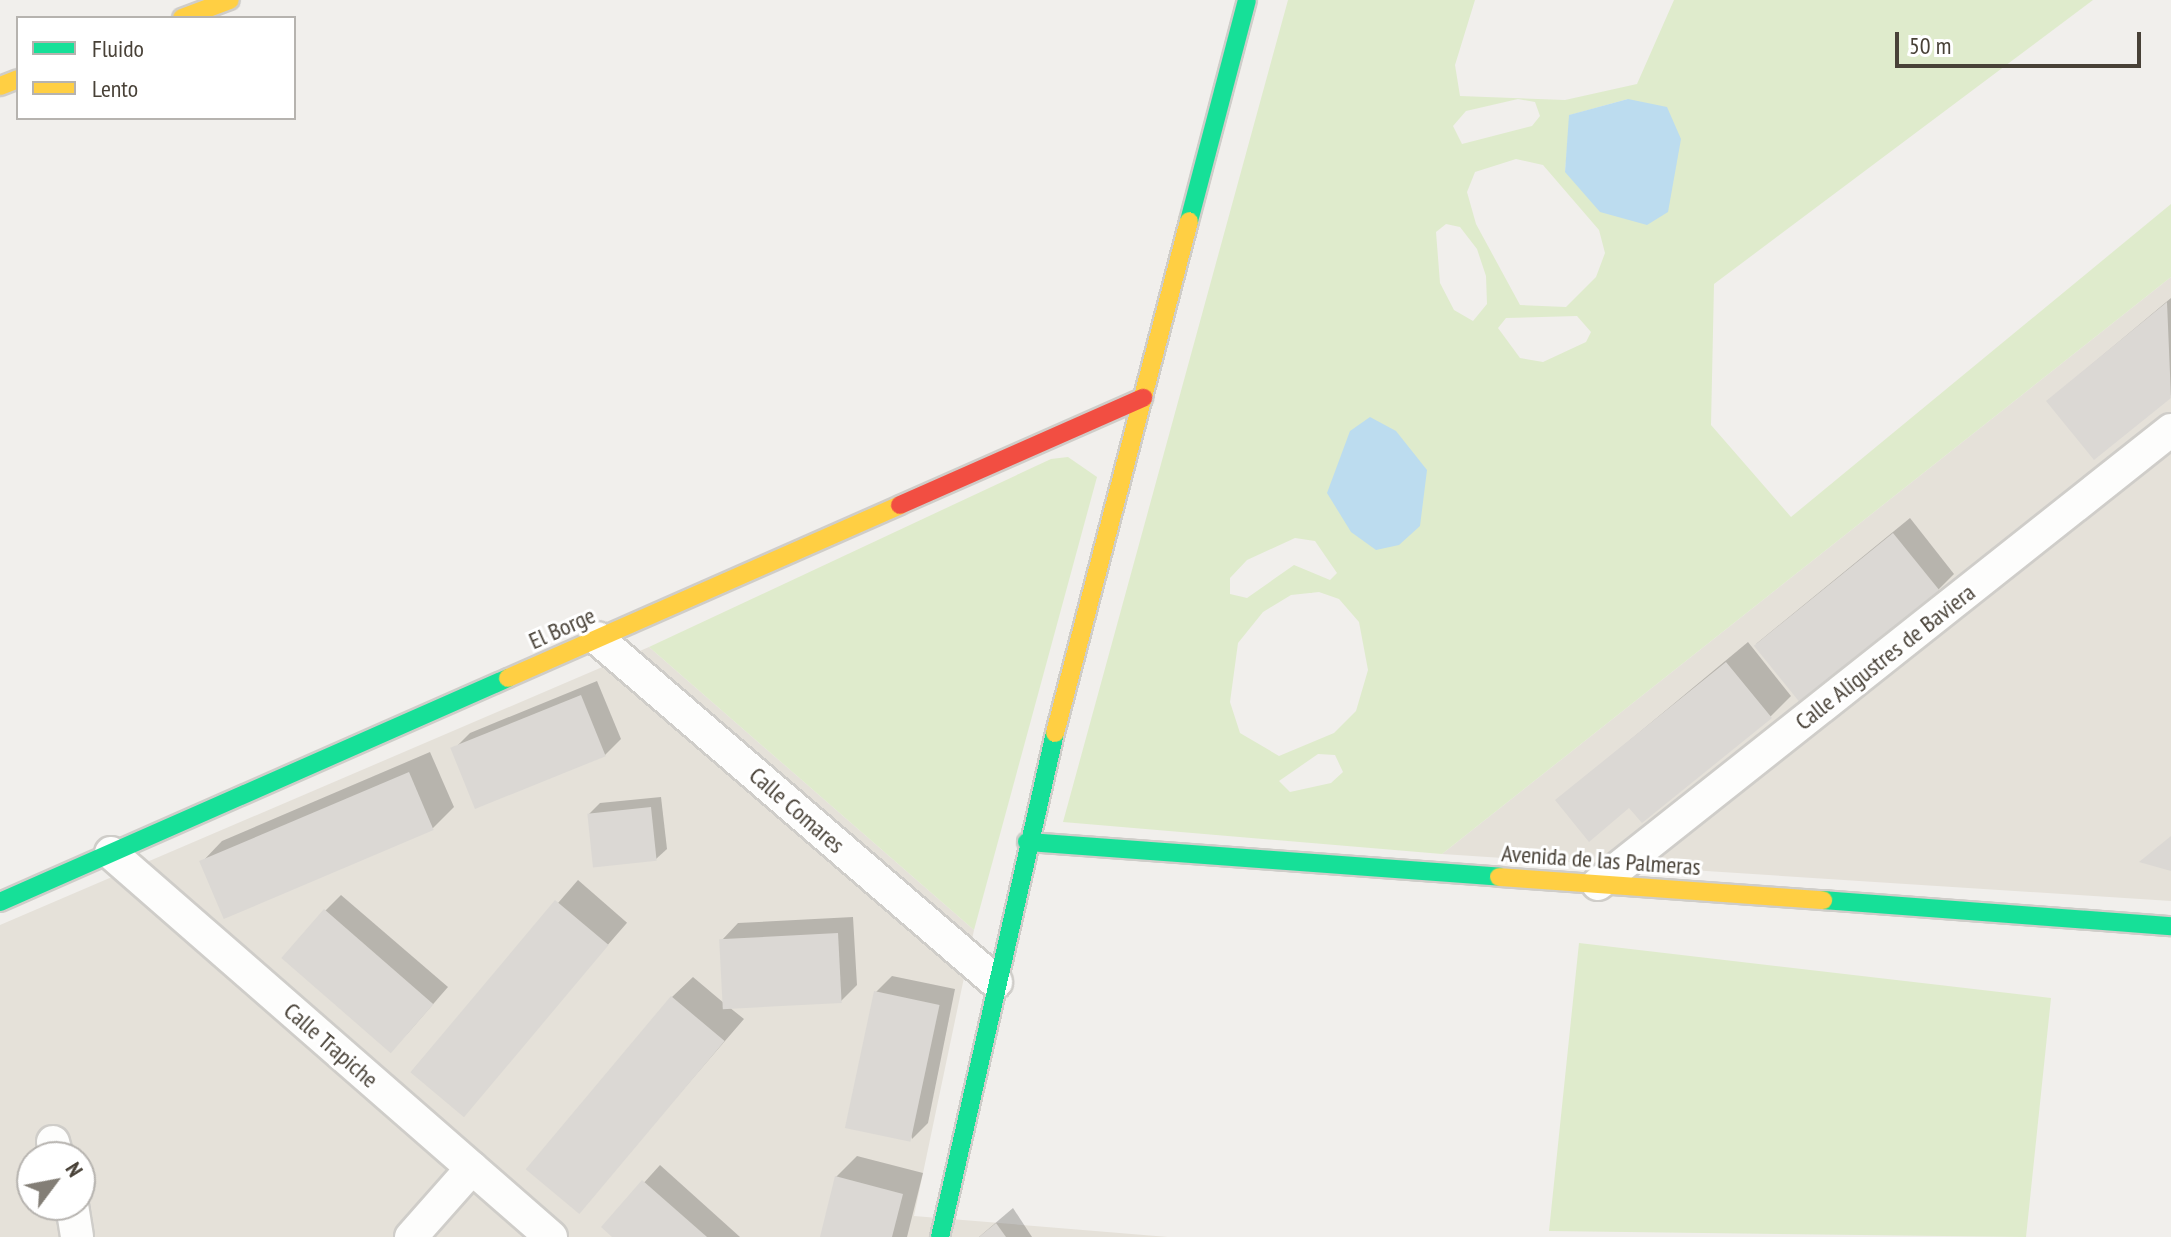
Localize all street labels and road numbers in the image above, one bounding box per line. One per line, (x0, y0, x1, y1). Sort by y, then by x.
street label: Calle Aligustres de Baviera (1789, 578, 1981, 736)
street label: El Borge (524, 601, 600, 655)
street label: Calle Comares (743, 761, 851, 859)
street label: Avenida de las Palmeras (1500, 839, 1702, 881)
street label: Calle Trapiche (278, 996, 384, 1094)

